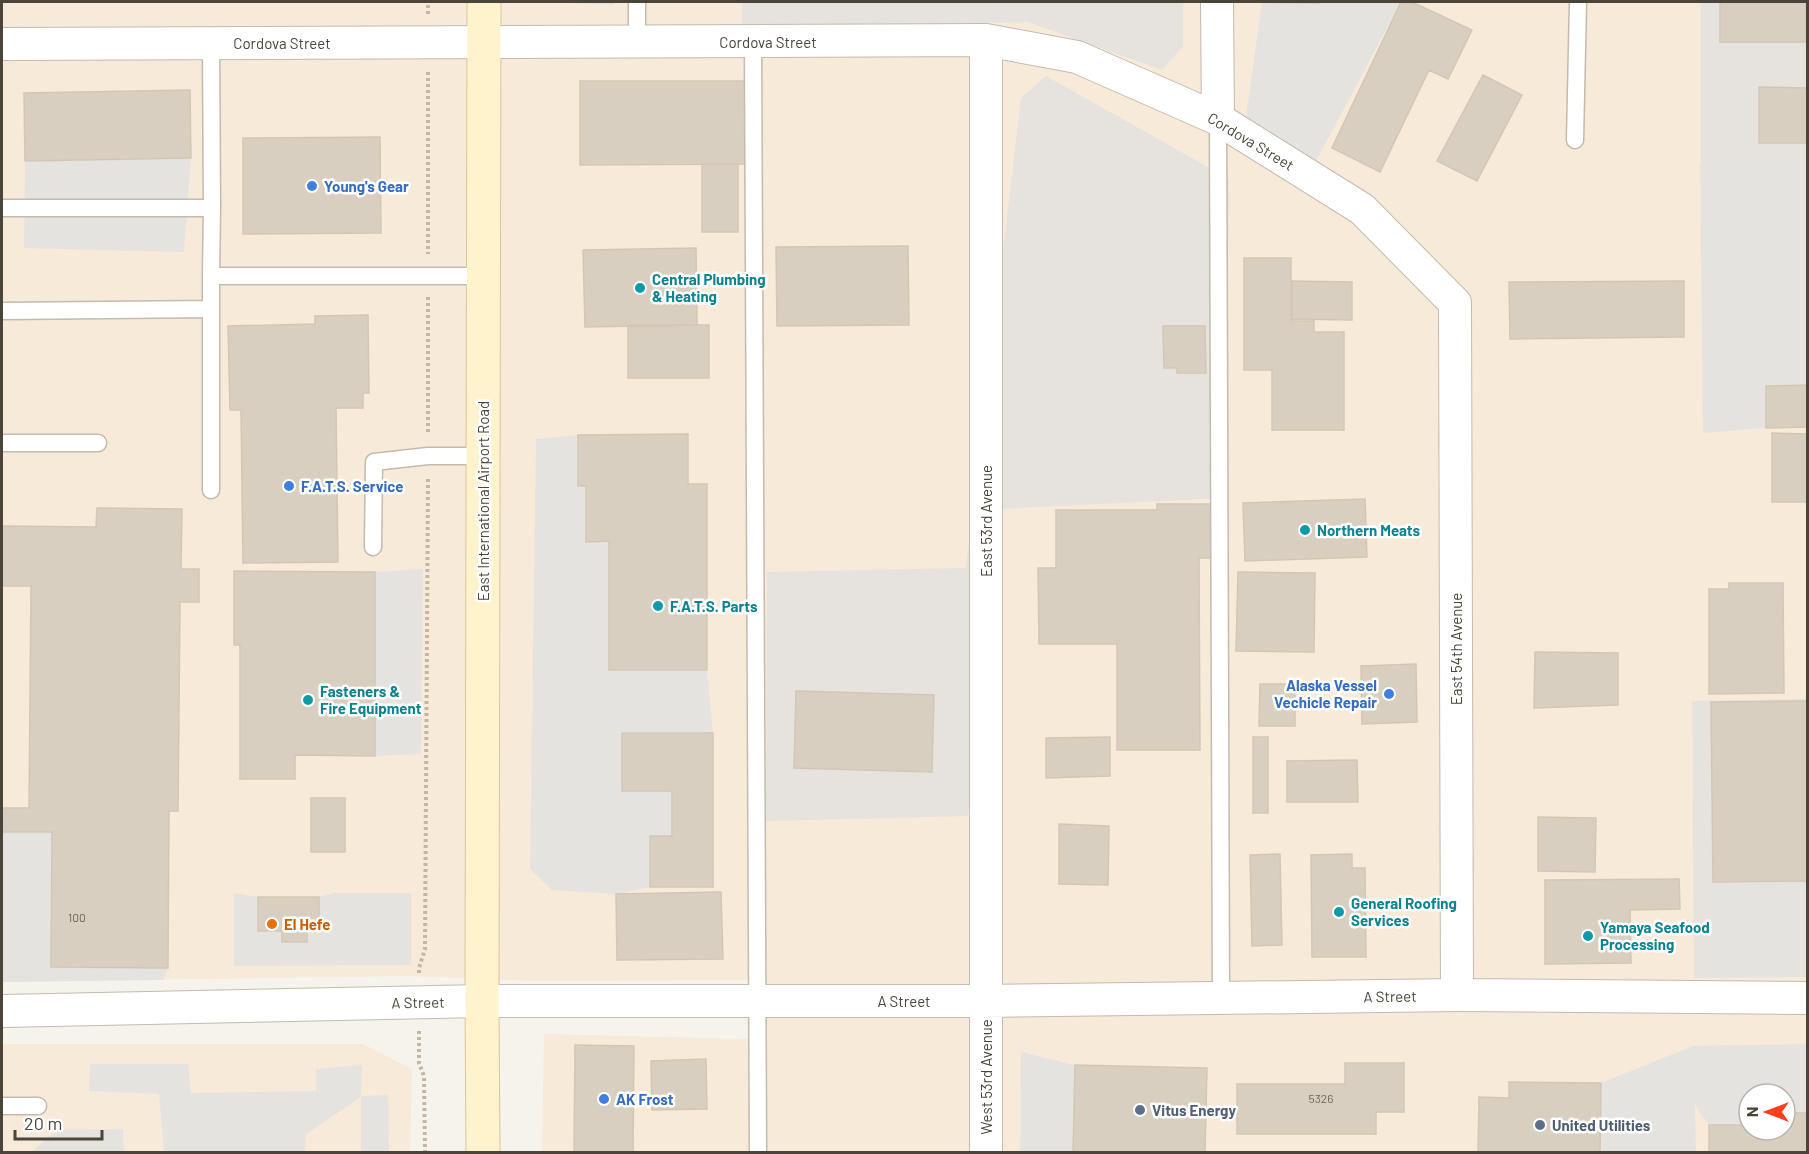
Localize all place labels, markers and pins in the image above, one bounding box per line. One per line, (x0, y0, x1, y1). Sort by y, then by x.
place label: Young's Gear (324, 177, 409, 195)
marker: Young's Gear (305, 179, 319, 193)
place label: Central Plumbing & Heating (652, 270, 766, 305)
marker: Central Plumbing & Heating (633, 281, 647, 295)
place label: F.A.T.S. Service (301, 477, 404, 495)
marker: F.A.T.S. Service (282, 479, 296, 493)
place label: Northern Meats (1317, 521, 1420, 539)
marker: Northern Meats (1298, 523, 1312, 537)
place label: F.A.T.S. Parts (670, 597, 758, 615)
marker: F.A.T.S. Parts (651, 599, 665, 613)
place label: Alaska Vessel Vechicle Repair (1274, 676, 1377, 711)
place label: Fasteners & Fire Equipment (320, 682, 422, 717)
marker: Alaska Vessel Vechicle Repair (1382, 687, 1396, 701)
marker: Fasteners & Fire Equipment (301, 693, 315, 707)
place label: General Roofing Services (1351, 894, 1457, 929)
marker: General Roofing Services (1332, 905, 1346, 919)
place label: El Hefe (284, 915, 330, 933)
marker: El Hefe (265, 917, 279, 931)
place label: Yamaya Seafood Processing (1600, 918, 1710, 953)
marker: Yamaya Seafood Processing (1581, 929, 1595, 943)
place label: AK Frost (616, 1090, 674, 1108)
marker: AK Frost (597, 1092, 611, 1106)
place label: Vitus Energy (1152, 1101, 1236, 1119)
marker: Vitus Energy (1133, 1103, 1147, 1117)
place label: United Utilities (1552, 1116, 1651, 1134)
marker: United Utilities (1533, 1118, 1547, 1132)

